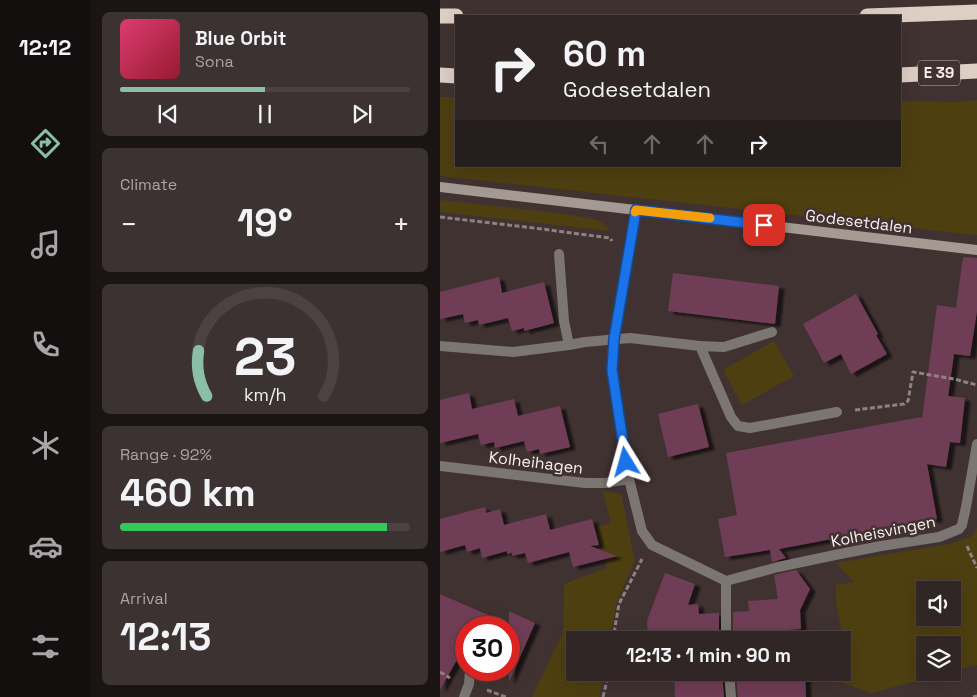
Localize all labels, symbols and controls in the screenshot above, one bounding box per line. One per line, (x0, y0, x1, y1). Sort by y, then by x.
text: Blue Orbit (195, 26, 286, 51)
text: 60 m (563, 32, 646, 76)
text: 12:12 (19, 33, 71, 61)
icon: right (480, 35, 545, 100)
text: Sona (195, 51, 234, 72)
road number: E 39 (918, 60, 960, 86)
text: Godesetdalen (563, 75, 711, 103)
icon: previous (154, 100, 182, 128)
icon: pause (251, 100, 279, 128)
icon: next (348, 100, 376, 128)
icon: directions (28, 126, 63, 161)
icon: left (585, 130, 613, 158)
icon: ahead (638, 130, 666, 158)
icon: ahead (691, 130, 719, 158)
icon: right (744, 130, 772, 158)
text: Climate (120, 174, 177, 195)
text: 19° (237, 199, 293, 247)
pin (743, 204, 785, 246)
street label: Godesetdalen (804, 205, 914, 238)
text: − (120, 206, 137, 242)
text: + (393, 206, 410, 242)
icon: arrive (750, 211, 778, 239)
icon: music (28, 227, 63, 262)
text: 23 (234, 324, 296, 390)
icon: phone (28, 327, 63, 362)
text: km/h (244, 383, 286, 406)
icon: climate (28, 428, 63, 463)
position arrow (599, 435, 651, 487)
text: Range · 92% (120, 444, 212, 465)
street label: Kolheihagen (488, 446, 584, 479)
text: 460 km (120, 469, 256, 517)
street label: Kolheisvingen (829, 511, 937, 552)
icon: car (28, 529, 63, 564)
map controls (916, 581, 961, 681)
button: sound (916, 581, 961, 626)
text: Arrival (120, 588, 168, 609)
text: 12:13 (120, 613, 211, 661)
speed limit sign: 30 (455, 616, 520, 681)
icon: filters (28, 629, 63, 664)
button: layers (916, 636, 961, 681)
text: 12:13 · 1 min · 90 m (626, 643, 791, 668)

